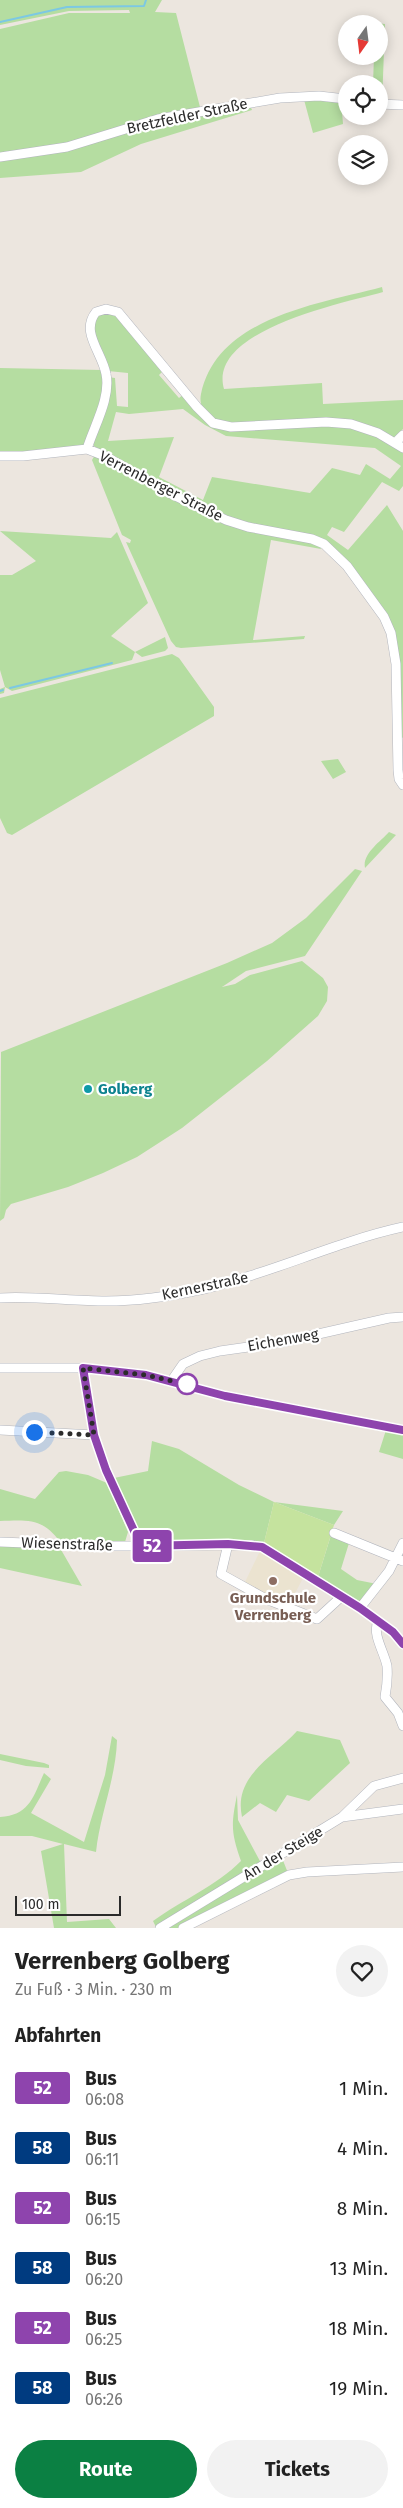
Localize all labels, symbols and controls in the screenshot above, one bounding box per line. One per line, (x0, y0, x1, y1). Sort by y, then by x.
north arrow (338, 15, 388, 65)
map controls (338, 15, 388, 185)
button: locate (338, 75, 388, 125)
street label: Bretzfelder Straße (125, 94, 249, 138)
button: layers (338, 135, 388, 185)
street label: Verrenberger Straße (96, 447, 226, 525)
place label: Golberg (98, 1080, 153, 1098)
marker: Golberg (82, 1083, 94, 1095)
street label: Kernerstraße (160, 1268, 250, 1304)
street label: Eichenweg (246, 1325, 320, 1355)
unlabelled marker (176, 1373, 198, 1395)
your location (22, 1420, 47, 1445)
line badge: 52 (130, 1530, 174, 1562)
street label: Wiesenstraße (21, 1533, 113, 1555)
text: 52 (143, 1535, 161, 1557)
marker: Grundschule Verrenberg (267, 1575, 279, 1587)
place label: Grundschule Verrenberg (230, 1589, 316, 1624)
street label: An der Steige (240, 1822, 326, 1884)
scale bar (15, 1893, 121, 1916)
text: 100 m (22, 1896, 59, 1913)
button: heart (336, 1945, 388, 1997)
text: Verrenberg Golberg (15, 1947, 230, 1975)
text: Zu Fuß · 3 Min. · 230 m (15, 1980, 172, 1999)
text: Abfahrten (15, 2024, 101, 2047)
text: Bus (85, 2067, 117, 2090)
text: 52 (33, 2077, 52, 2099)
text: 1 Min. (339, 2077, 388, 2100)
text: 06:08 (85, 2090, 124, 2109)
text: Bus (85, 2127, 117, 2150)
text: 58 (32, 2137, 53, 2159)
text: 4 Min. (337, 2137, 388, 2160)
text: 06:11 (85, 2150, 119, 2169)
text: Bus (85, 2187, 117, 2210)
text: 52 (33, 2197, 52, 2219)
text: 8 Min. (337, 2197, 388, 2220)
text: 06:15 (85, 2210, 121, 2229)
text: Bus (85, 2247, 117, 2270)
text: 58 (32, 2257, 53, 2279)
text: 13 Min. (329, 2257, 388, 2280)
text: 06:20 (85, 2270, 123, 2289)
text: Bus (85, 2307, 117, 2330)
text: 52 (33, 2317, 52, 2339)
text: 18 Min. (328, 2317, 388, 2340)
text: 06:25 (85, 2330, 122, 2349)
text: Bus (85, 2367, 117, 2390)
text: 58 (32, 2377, 53, 2399)
text: 19 Min. (329, 2377, 388, 2400)
text: 06:26 (85, 2390, 123, 2409)
button: Route (15, 2440, 197, 2498)
button: Tickets (207, 2440, 388, 2498)

